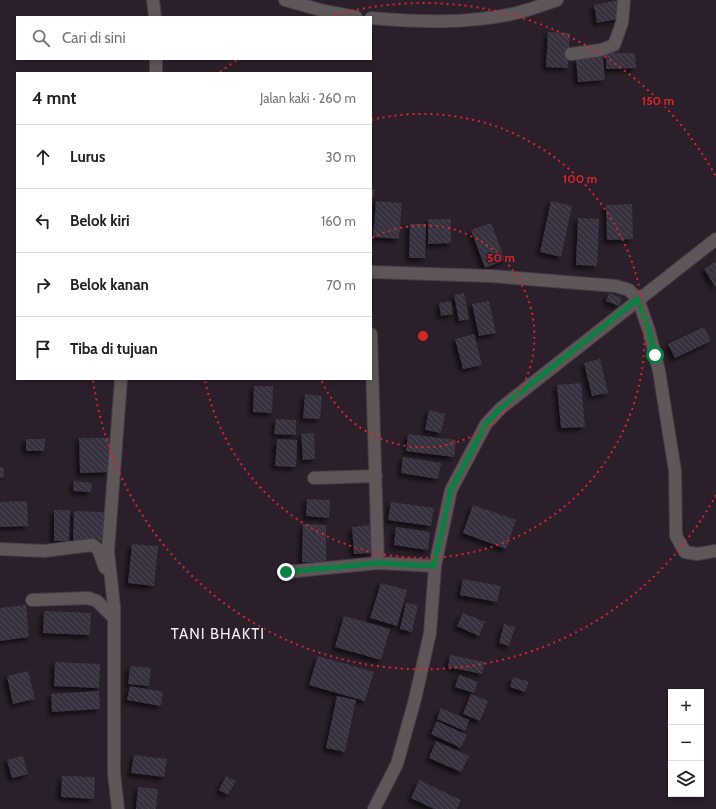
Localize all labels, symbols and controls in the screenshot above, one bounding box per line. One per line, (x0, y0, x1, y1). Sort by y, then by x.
search box (16, 16, 372, 60)
icon: search (30, 27, 52, 49)
text: Cari di sini (62, 29, 126, 47)
text: 4 mnt (32, 88, 76, 108)
text: Jalan kaki · 260 m (260, 90, 356, 106)
text: 150 m (642, 93, 674, 108)
icon: ahead (32, 146, 54, 168)
text: Lurus (70, 148, 105, 166)
text: 30 m (326, 149, 356, 165)
text: 100 m (563, 171, 597, 186)
icon: left (32, 210, 54, 232)
text: Belok kiri (70, 212, 130, 230)
text: 160 m (321, 213, 356, 229)
text: 50 m (487, 250, 515, 265)
icon: right (32, 274, 54, 296)
text: Belok kanan (70, 276, 149, 294)
text: 70 m (326, 277, 356, 293)
centre of rings (416, 329, 430, 343)
icon: arrive (32, 338, 54, 360)
text: Tiba di tujuan (70, 340, 158, 358)
route start (646, 346, 664, 364)
route end (277, 563, 295, 581)
district label: TANI BHAKTI (171, 625, 265, 643)
map controls (668, 689, 704, 797)
button: + (668, 689, 704, 725)
button: − (668, 725, 704, 761)
button: layers (668, 761, 704, 797)

